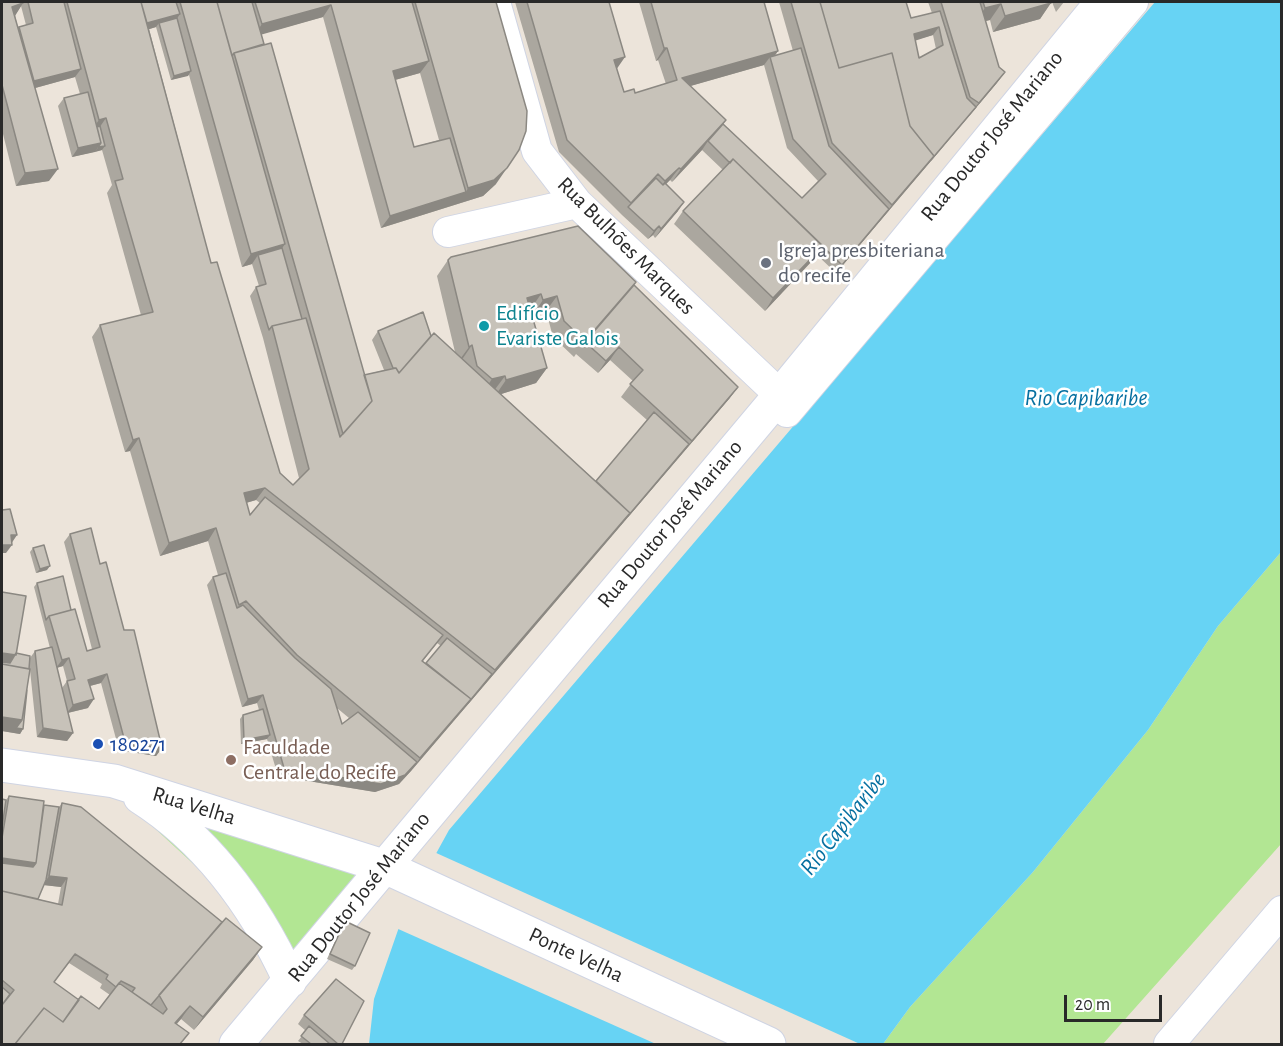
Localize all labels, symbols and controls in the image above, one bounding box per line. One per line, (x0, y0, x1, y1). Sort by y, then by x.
street label: Rua Doutor José Mariano (915, 45, 1069, 227)
street label: Rua Bulhões Marques (552, 172, 700, 320)
place label: Igreja presbiteriana do recife (778, 237, 945, 288)
marker: Igreja presbiteriana do recife (759, 256, 773, 270)
place label: Edifício Evariste Galois (496, 300, 619, 352)
marker: Edifício Evariste Galois (477, 319, 491, 333)
water label: Rio Capibaribe (1025, 384, 1147, 412)
street label: Rua Doutor José Mariano (592, 434, 748, 614)
place label: 180271 (110, 731, 166, 757)
place label: Faculdade Centrale do Recife (243, 734, 396, 786)
marker: 180271 (91, 737, 105, 751)
marker: Faculdade Centrale do Recife (224, 753, 238, 767)
water label: Rio Capibaribe (794, 767, 892, 881)
street label: Rua Velha (149, 781, 239, 831)
street label: Rua Doutor José Mariano (282, 806, 436, 988)
street label: Ponte Velha (524, 922, 628, 988)
scale bar (1067, 983, 1164, 1021)
text: 20 m (1075, 996, 1110, 1014)

